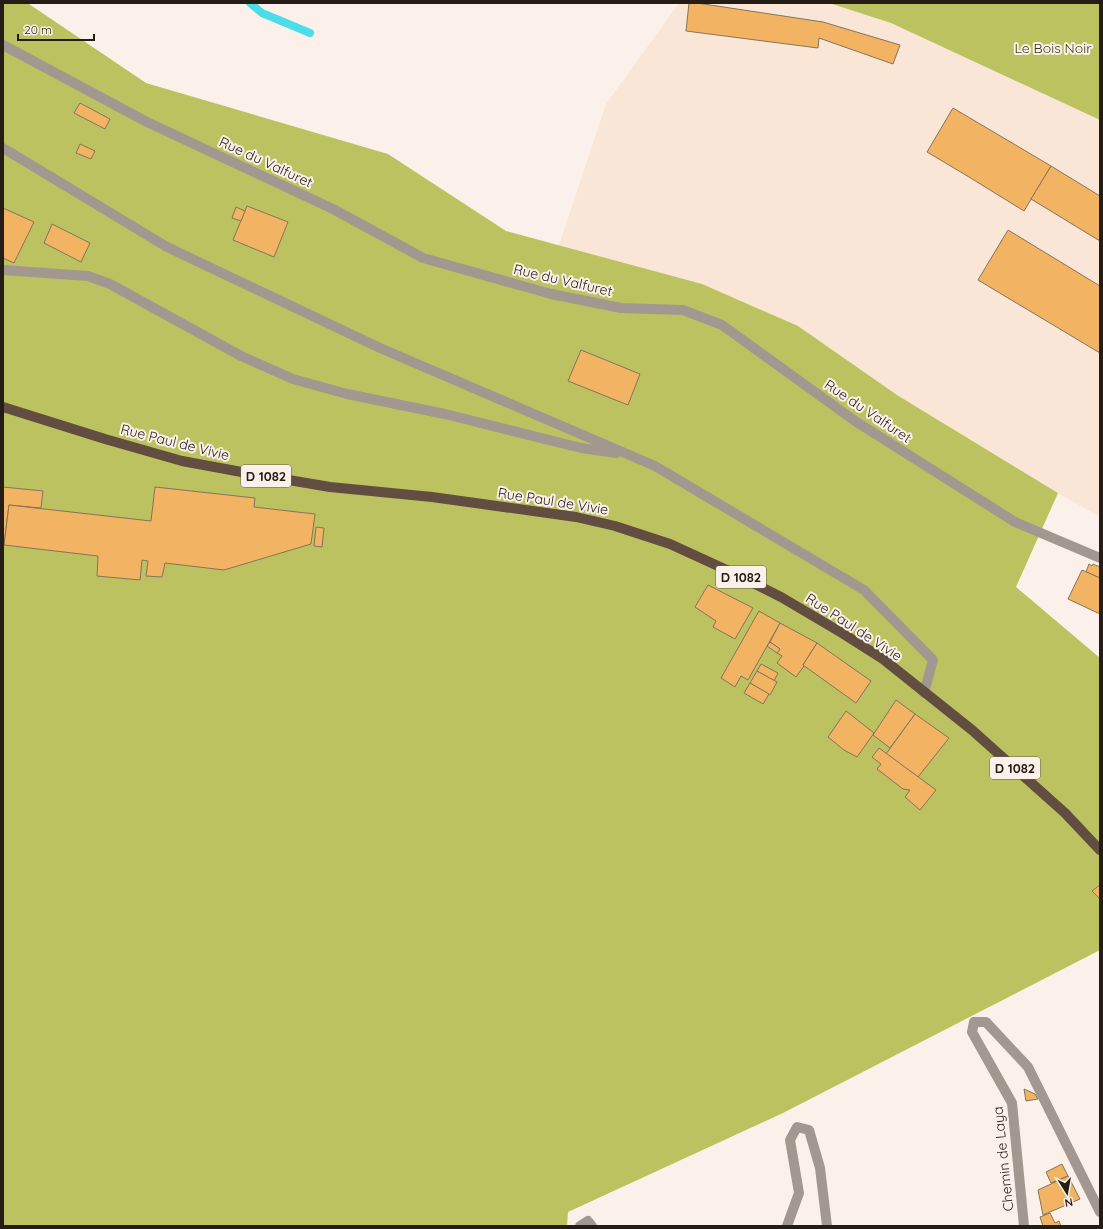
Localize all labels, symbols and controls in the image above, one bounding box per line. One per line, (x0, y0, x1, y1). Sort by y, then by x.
scale bar (18, 16, 94, 42)
text: 20 m (24, 22, 52, 37)
park label: Le Bois Noir (1014, 39, 1092, 57)
street label: Rue du Valfuret (216, 132, 316, 192)
street label: Rue du Valfuret (512, 260, 614, 300)
street label: Rue du Valfuret (821, 375, 915, 447)
street label: Rue Paul de Vivie (119, 420, 231, 464)
road number: D 1082 (241, 465, 291, 487)
street label: Rue Paul de Vivie (497, 483, 610, 519)
road number: D 1082 (716, 566, 766, 588)
street label: Rue Paul de Vivie (802, 589, 906, 665)
road number: D 1082 (990, 757, 1040, 779)
street label: Chemin de Laya (989, 1106, 1017, 1212)
north arrow (1047, 1173, 1087, 1213)
text: N (1064, 1195, 1074, 1210)

